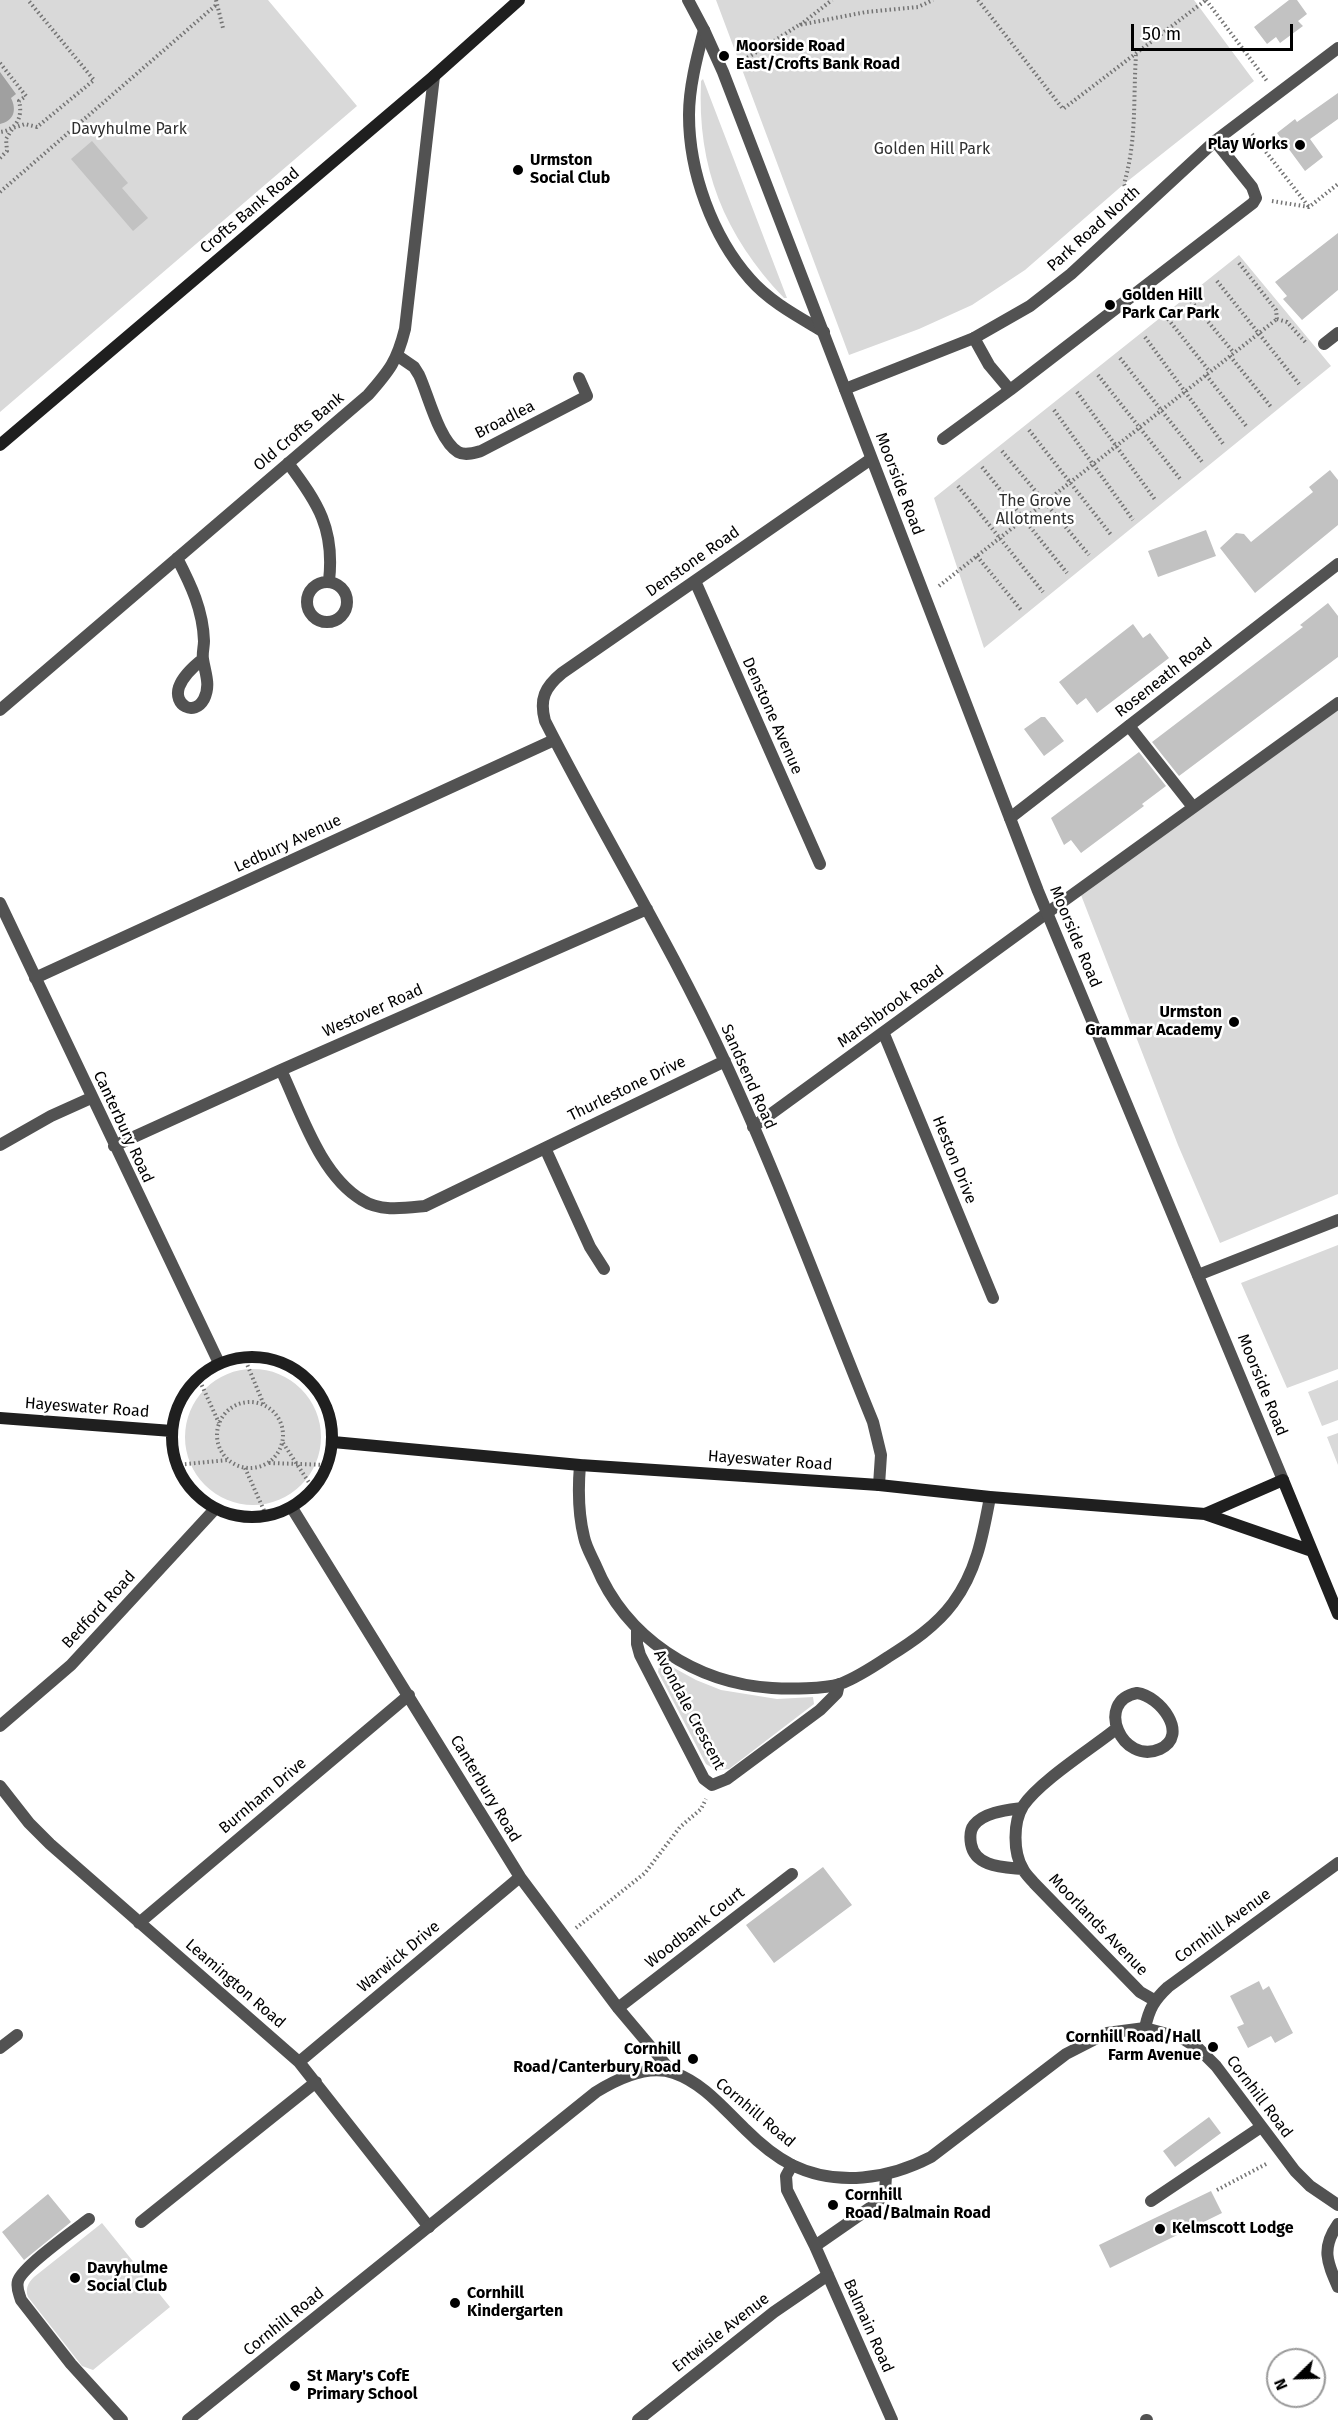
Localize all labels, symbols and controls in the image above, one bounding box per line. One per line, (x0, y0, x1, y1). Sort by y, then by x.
scale bar (1134, 12, 1296, 50)
text: 50 m (1142, 23, 1181, 45)
place label: Moorside Road East/Crofts Bank Road (736, 37, 900, 75)
marker: Moorside Road East/Crofts Bank Road (717, 49, 731, 63)
park label: Davyhulme Park (71, 120, 187, 140)
place label: Play Works (1208, 135, 1288, 155)
marker: Play Works (1293, 138, 1307, 152)
park label: Golden Hill Park (874, 140, 990, 160)
place label: Urmston Social Club (530, 151, 610, 189)
marker: Urmston Social Club (511, 163, 525, 177)
street label: Crofts Bank Road (196, 164, 304, 258)
street label: Park Road North (1044, 182, 1144, 276)
place label: Golden Hill Park Car Park (1122, 286, 1219, 324)
marker: Golden Hill Park Car Park (1103, 298, 1117, 312)
street label: Old Crofts Bank (250, 389, 348, 475)
street label: Broadlea (472, 397, 538, 443)
street label: Moorside Road (871, 430, 927, 538)
park label: The Grove Allotments (996, 492, 1074, 530)
street label: Denstone Road (642, 523, 744, 601)
street label: Roseneath Road (1112, 634, 1216, 722)
street label: Denstone Avenue (738, 654, 806, 778)
street label: Ledbury Avenue (231, 811, 345, 877)
street label: Moorside Road (1045, 883, 1105, 991)
street label: Marshbrook Road (834, 962, 948, 1052)
street label: Westover Road (320, 980, 426, 1042)
place label: Urmston Grammar Academy (1085, 1003, 1222, 1041)
marker: Urmston Grammar Academy (1227, 1015, 1241, 1029)
street label: Sandsend Road (716, 1022, 780, 1132)
street label: Thurlestone Drive (565, 1052, 689, 1126)
street label: Canterbury Road (89, 1068, 157, 1186)
street label: Heston Drive (928, 1113, 980, 1207)
street label: Moorside Road (1233, 1331, 1291, 1439)
street label: Hayeswater Road (24, 1394, 150, 1422)
street label: Hayeswater Road (707, 1447, 833, 1475)
street label: Bedford Road (58, 1567, 140, 1653)
street label: Avondale Crescent (649, 1647, 729, 1773)
street label: Canterbury Road (446, 1732, 524, 1846)
street label: Burnham Drive (215, 1754, 311, 1838)
street label: Moorlands Avenue (1044, 1870, 1152, 1980)
street label: Woodbank Court (642, 1883, 748, 1973)
street label: Cornhill Avenue (1171, 1885, 1275, 1967)
street label: Warwick Drive (354, 1917, 444, 1997)
street label: Leamington Road (181, 1935, 289, 2033)
place label: Cornhill Road/Hall Farm Avenue (1066, 2028, 1201, 2066)
place label: Cornhill Road/Canterbury Road (513, 2040, 681, 2078)
marker: Cornhill Road/Hall Farm Avenue (1206, 2040, 1220, 2054)
marker: Cornhill Road/Canterbury Road (686, 2052, 700, 2066)
street label: Cornhill Road (1222, 2052, 1296, 2142)
street label: Cornhill Road (711, 2074, 799, 2152)
place label: Cornhill Road/Balmain Road (845, 2186, 991, 2224)
marker: Cornhill Road/Balmain Road (826, 2198, 840, 2212)
place label: Kelmscott Lodge (1172, 2219, 1294, 2239)
marker: Kelmscott Lodge (1153, 2222, 1167, 2236)
place label: Davyhulme Social Club (87, 2259, 168, 2297)
marker: Davyhulme Social Club (68, 2271, 82, 2285)
street label: Balmain Road (839, 2276, 897, 2376)
street label: Cornhill Road (240, 2284, 328, 2360)
place label: Cornhill Kindergarten (467, 2284, 563, 2322)
street label: Entwisle Avenue (669, 2289, 773, 2377)
marker: Cornhill Kindergarten (448, 2296, 462, 2310)
north arrow (1266, 2348, 1326, 2408)
place label: St Mary's CofE Primary School (307, 2367, 417, 2405)
text: N (1270, 2376, 1292, 2393)
marker: St Mary's CofE Primary School (288, 2379, 302, 2393)

